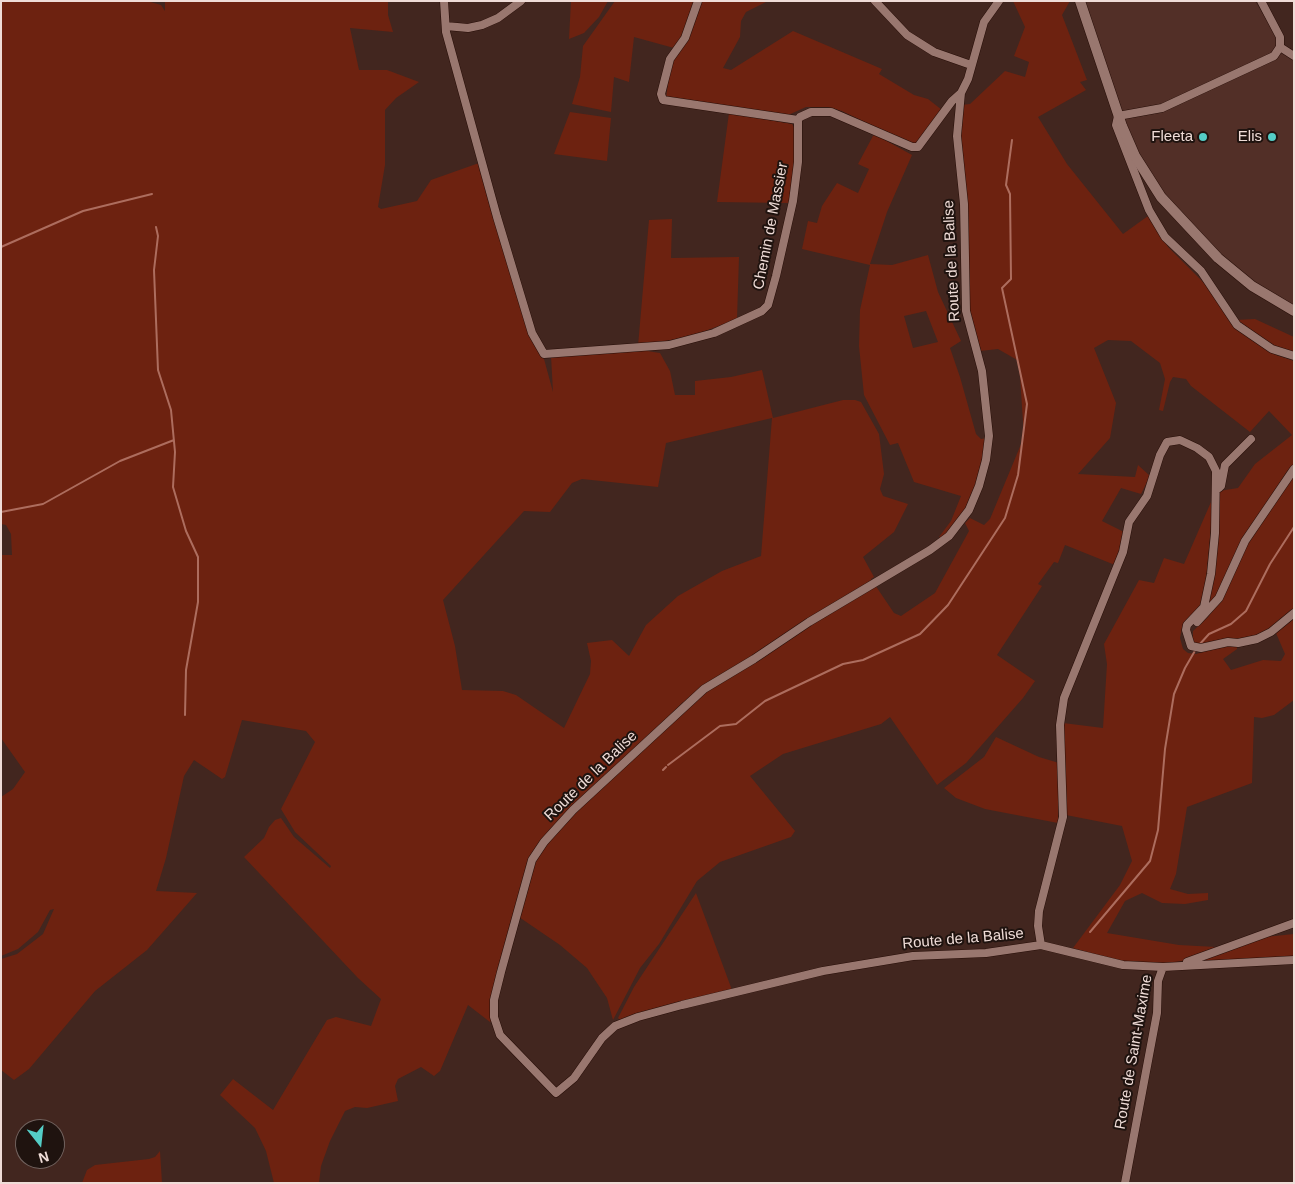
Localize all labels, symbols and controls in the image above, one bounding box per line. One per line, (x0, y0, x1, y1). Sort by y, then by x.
place label: Fleeta (1151, 128, 1193, 146)
place label: Elis (1238, 128, 1262, 146)
marker: Fleeta (1197, 131, 1209, 143)
marker: Elis (1266, 131, 1278, 143)
street label: Chemin de Massier (750, 161, 792, 291)
street label: Route de la Balise (940, 200, 964, 322)
street label: Route de la Balise (541, 727, 641, 825)
street label: Route de la Balise (902, 925, 1024, 953)
street label: Route de Saint-Maxime (1112, 973, 1156, 1131)
north arrow (15, 1119, 65, 1169)
text: N (37, 1148, 51, 1167)

